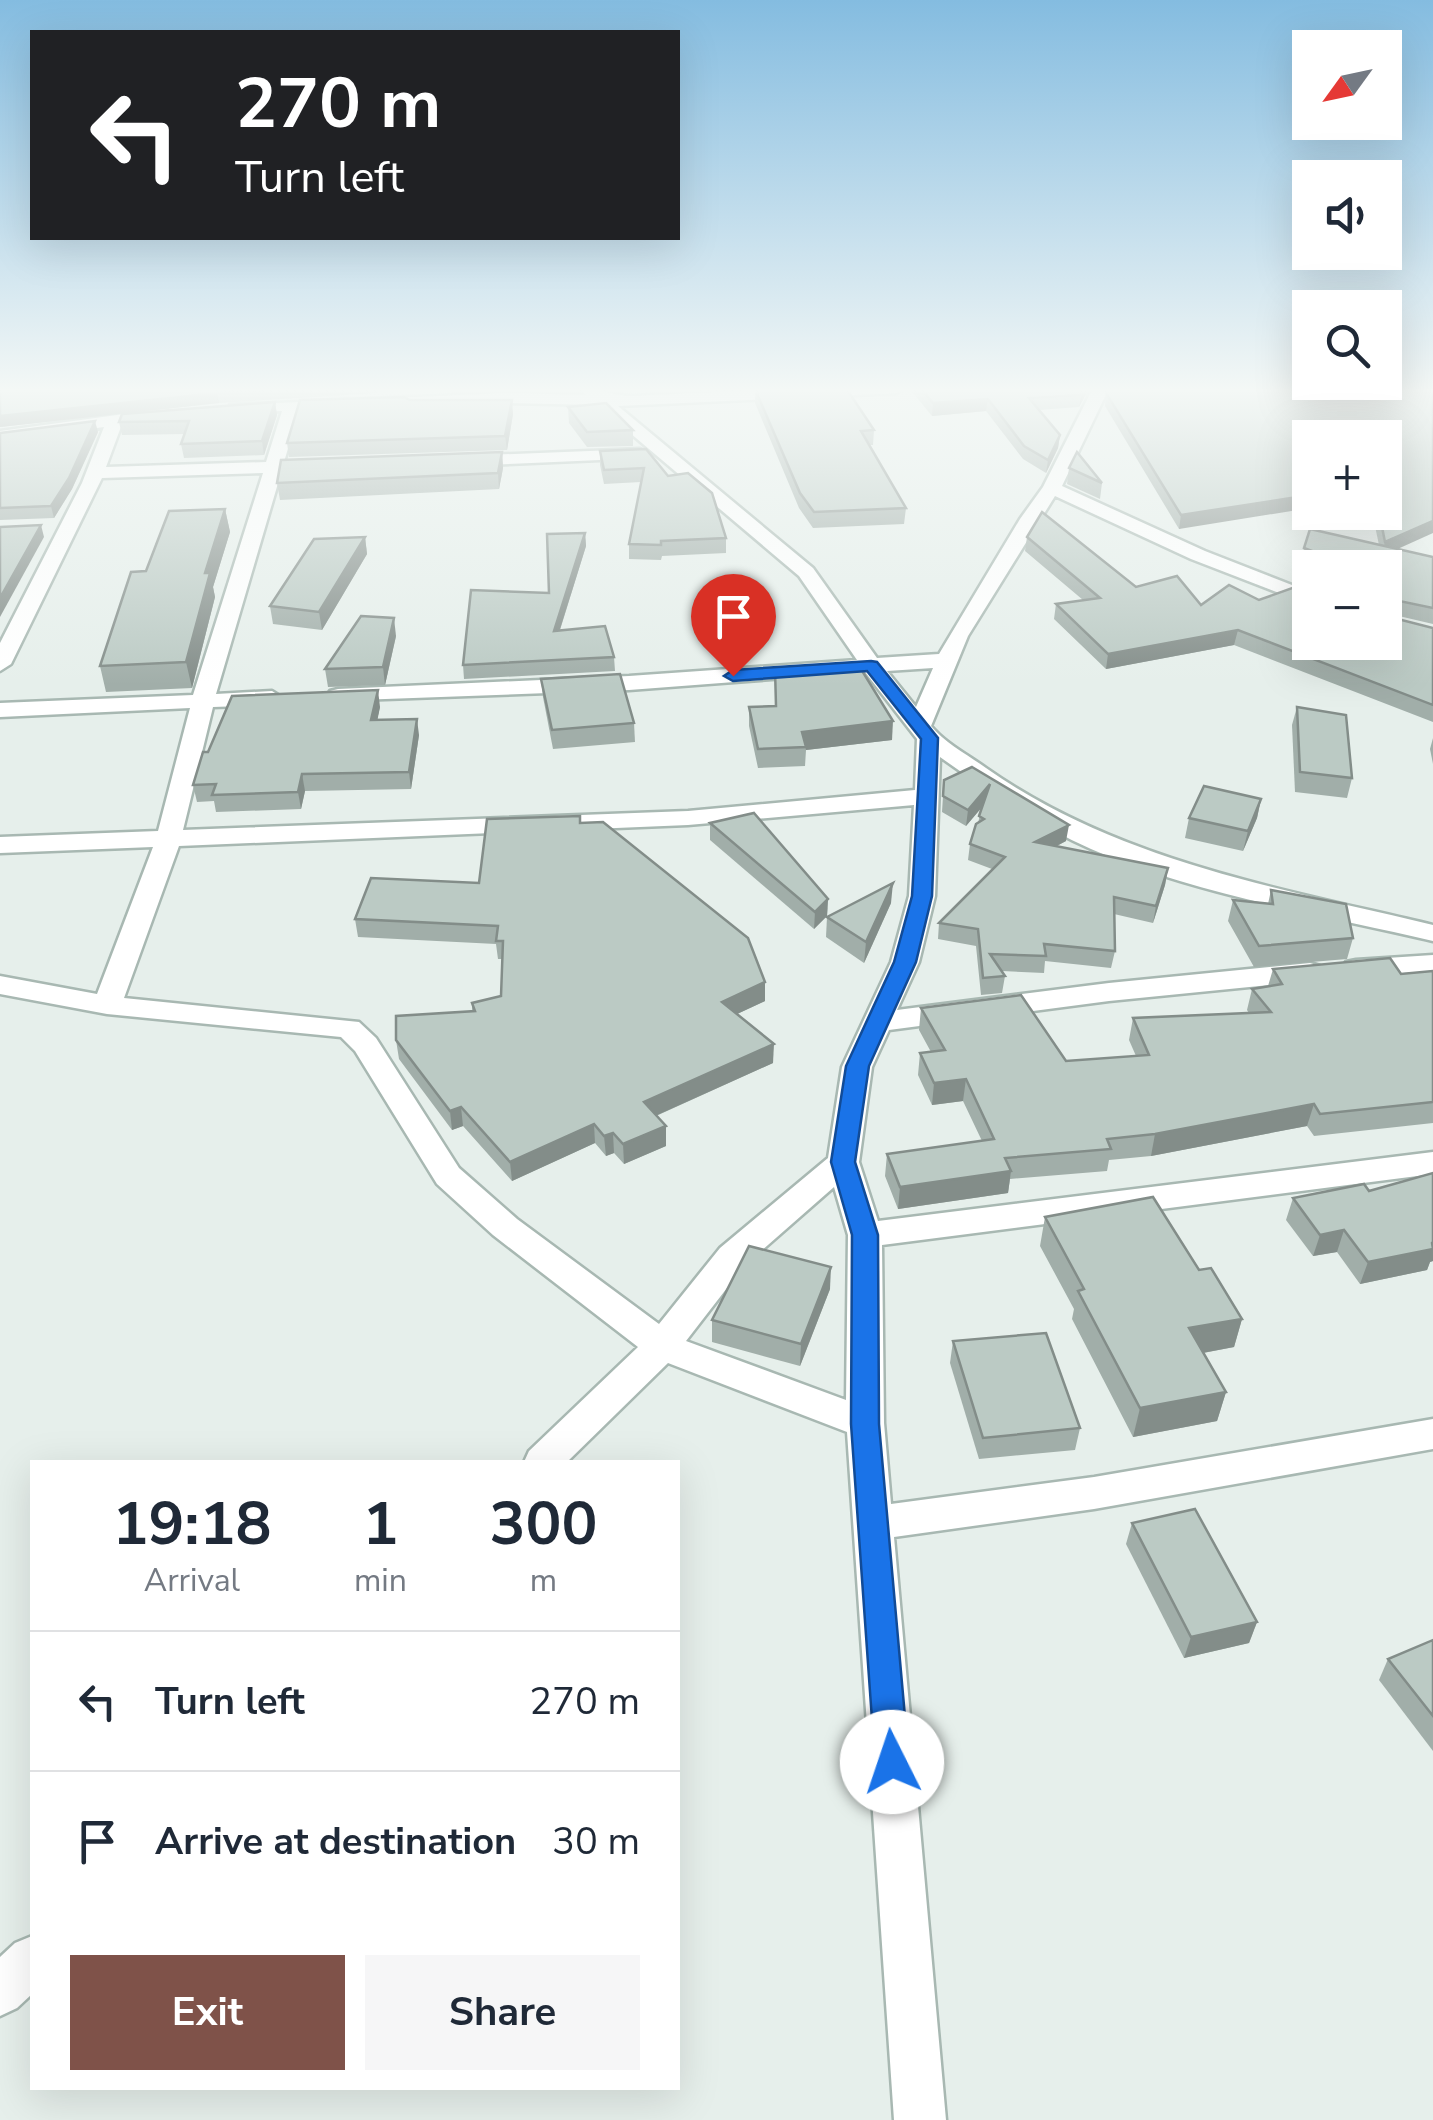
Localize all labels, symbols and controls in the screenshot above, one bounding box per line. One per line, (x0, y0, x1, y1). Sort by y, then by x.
north arrow (1292, 30, 1402, 140)
map controls (1292, 30, 1402, 660)
text: 270 m (235, 56, 441, 152)
icon: left (70, 70, 200, 200)
text: Turn left (235, 147, 404, 208)
button: sound (1292, 160, 1402, 270)
button: search (1292, 290, 1402, 400)
button: + (1292, 420, 1402, 530)
button: − (1292, 550, 1402, 660)
pin (691, 574, 776, 677)
icon: arrive (706, 589, 761, 644)
text: 19:18 (113, 1483, 271, 1565)
text: 1 (362, 1483, 398, 1565)
text: 300 (489, 1483, 597, 1565)
text: Arrival (144, 1559, 240, 1602)
text: min (354, 1559, 407, 1602)
text: m (530, 1559, 557, 1602)
icon: left (70, 1674, 125, 1729)
text: Turn left (155, 1676, 305, 1727)
text: 270 m (529, 1676, 640, 1727)
position arrow (840, 1710, 944, 1814)
icon: arrive (70, 1814, 125, 1869)
text: Arrive at destination (155, 1816, 516, 1867)
text: 30 m (552, 1816, 640, 1867)
button: Exit (70, 1955, 345, 2070)
button: Share (365, 1955, 640, 2070)

